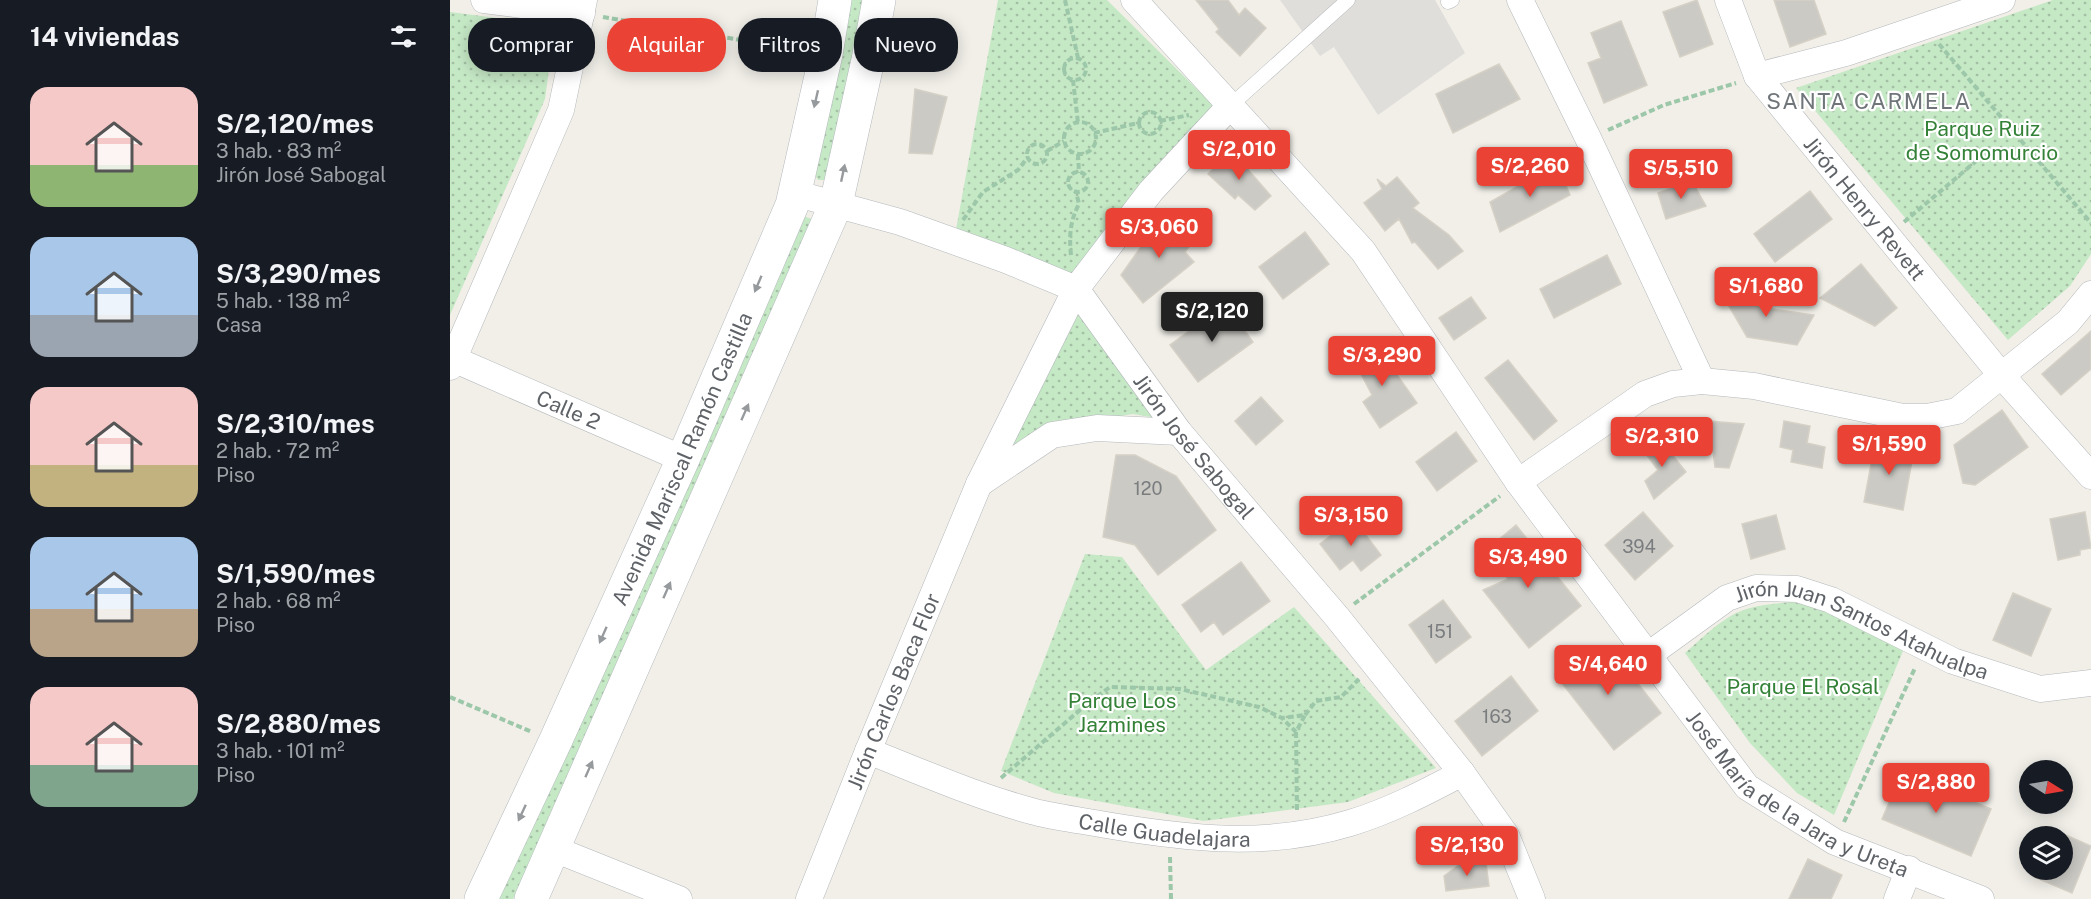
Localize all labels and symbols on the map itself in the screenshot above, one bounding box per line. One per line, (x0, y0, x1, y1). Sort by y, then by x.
district label: SANTA CARMELA (1766, 88, 1972, 114)
one-way arrow (810, 89, 820, 108)
park label: Parque Ruiz de Somomurcio (1906, 116, 2058, 165)
pin: S/2,010 (1184, 130, 1294, 181)
street label: Jirón Henry Revett (1799, 131, 1931, 285)
pin: S/2,260 (1475, 147, 1585, 198)
pin: S/5,510 (1626, 149, 1736, 200)
one-way arrow (839, 164, 848, 183)
pin: S/3,060 (1104, 208, 1214, 259)
pin: S/1,680 (1711, 267, 1821, 318)
one-way arrow (753, 275, 762, 293)
pin: S/2,120 (1157, 292, 1267, 343)
street label: Avenida Mariscal Ramón Castilla (606, 308, 757, 609)
pin: S/3,290 (1327, 336, 1437, 387)
street label: Jirón José Sabogal (1129, 369, 1260, 524)
street label: Calle 2 (533, 384, 604, 434)
one-way arrow (741, 403, 750, 420)
pin: S/2,310 (1607, 417, 1717, 468)
pin: S/1,590 (1834, 425, 1944, 476)
house number: 120 (1133, 478, 1163, 499)
pin: S/3,150 (1296, 496, 1406, 547)
house number: 394 (1622, 536, 1656, 557)
pin: S/3,490 (1473, 538, 1583, 589)
street label: Jirón Juan Santos Atahualpa (1731, 575, 1992, 684)
one-way arrow (662, 581, 672, 599)
street label: Jirón Carlos Baca Flor (841, 589, 945, 793)
house number: 151 (1427, 621, 1453, 642)
one-way arrow (599, 627, 608, 644)
pin: S/4,640 (1553, 645, 1663, 696)
park label: Parque El Rosal (1727, 674, 1879, 699)
park label: Parque Los Jazmines (1068, 688, 1176, 737)
house number: 163 (1482, 706, 1512, 727)
street label: José María de la Jara y Ureta (1681, 706, 1912, 882)
one-way arrow (585, 760, 594, 778)
north arrow (2019, 760, 2073, 814)
pin: S/2,880 (1881, 763, 1991, 814)
one-way arrow (517, 804, 526, 821)
street label: Calle Guadelajara (1077, 808, 1251, 851)
pin: S/2,130 (1412, 826, 1522, 877)

